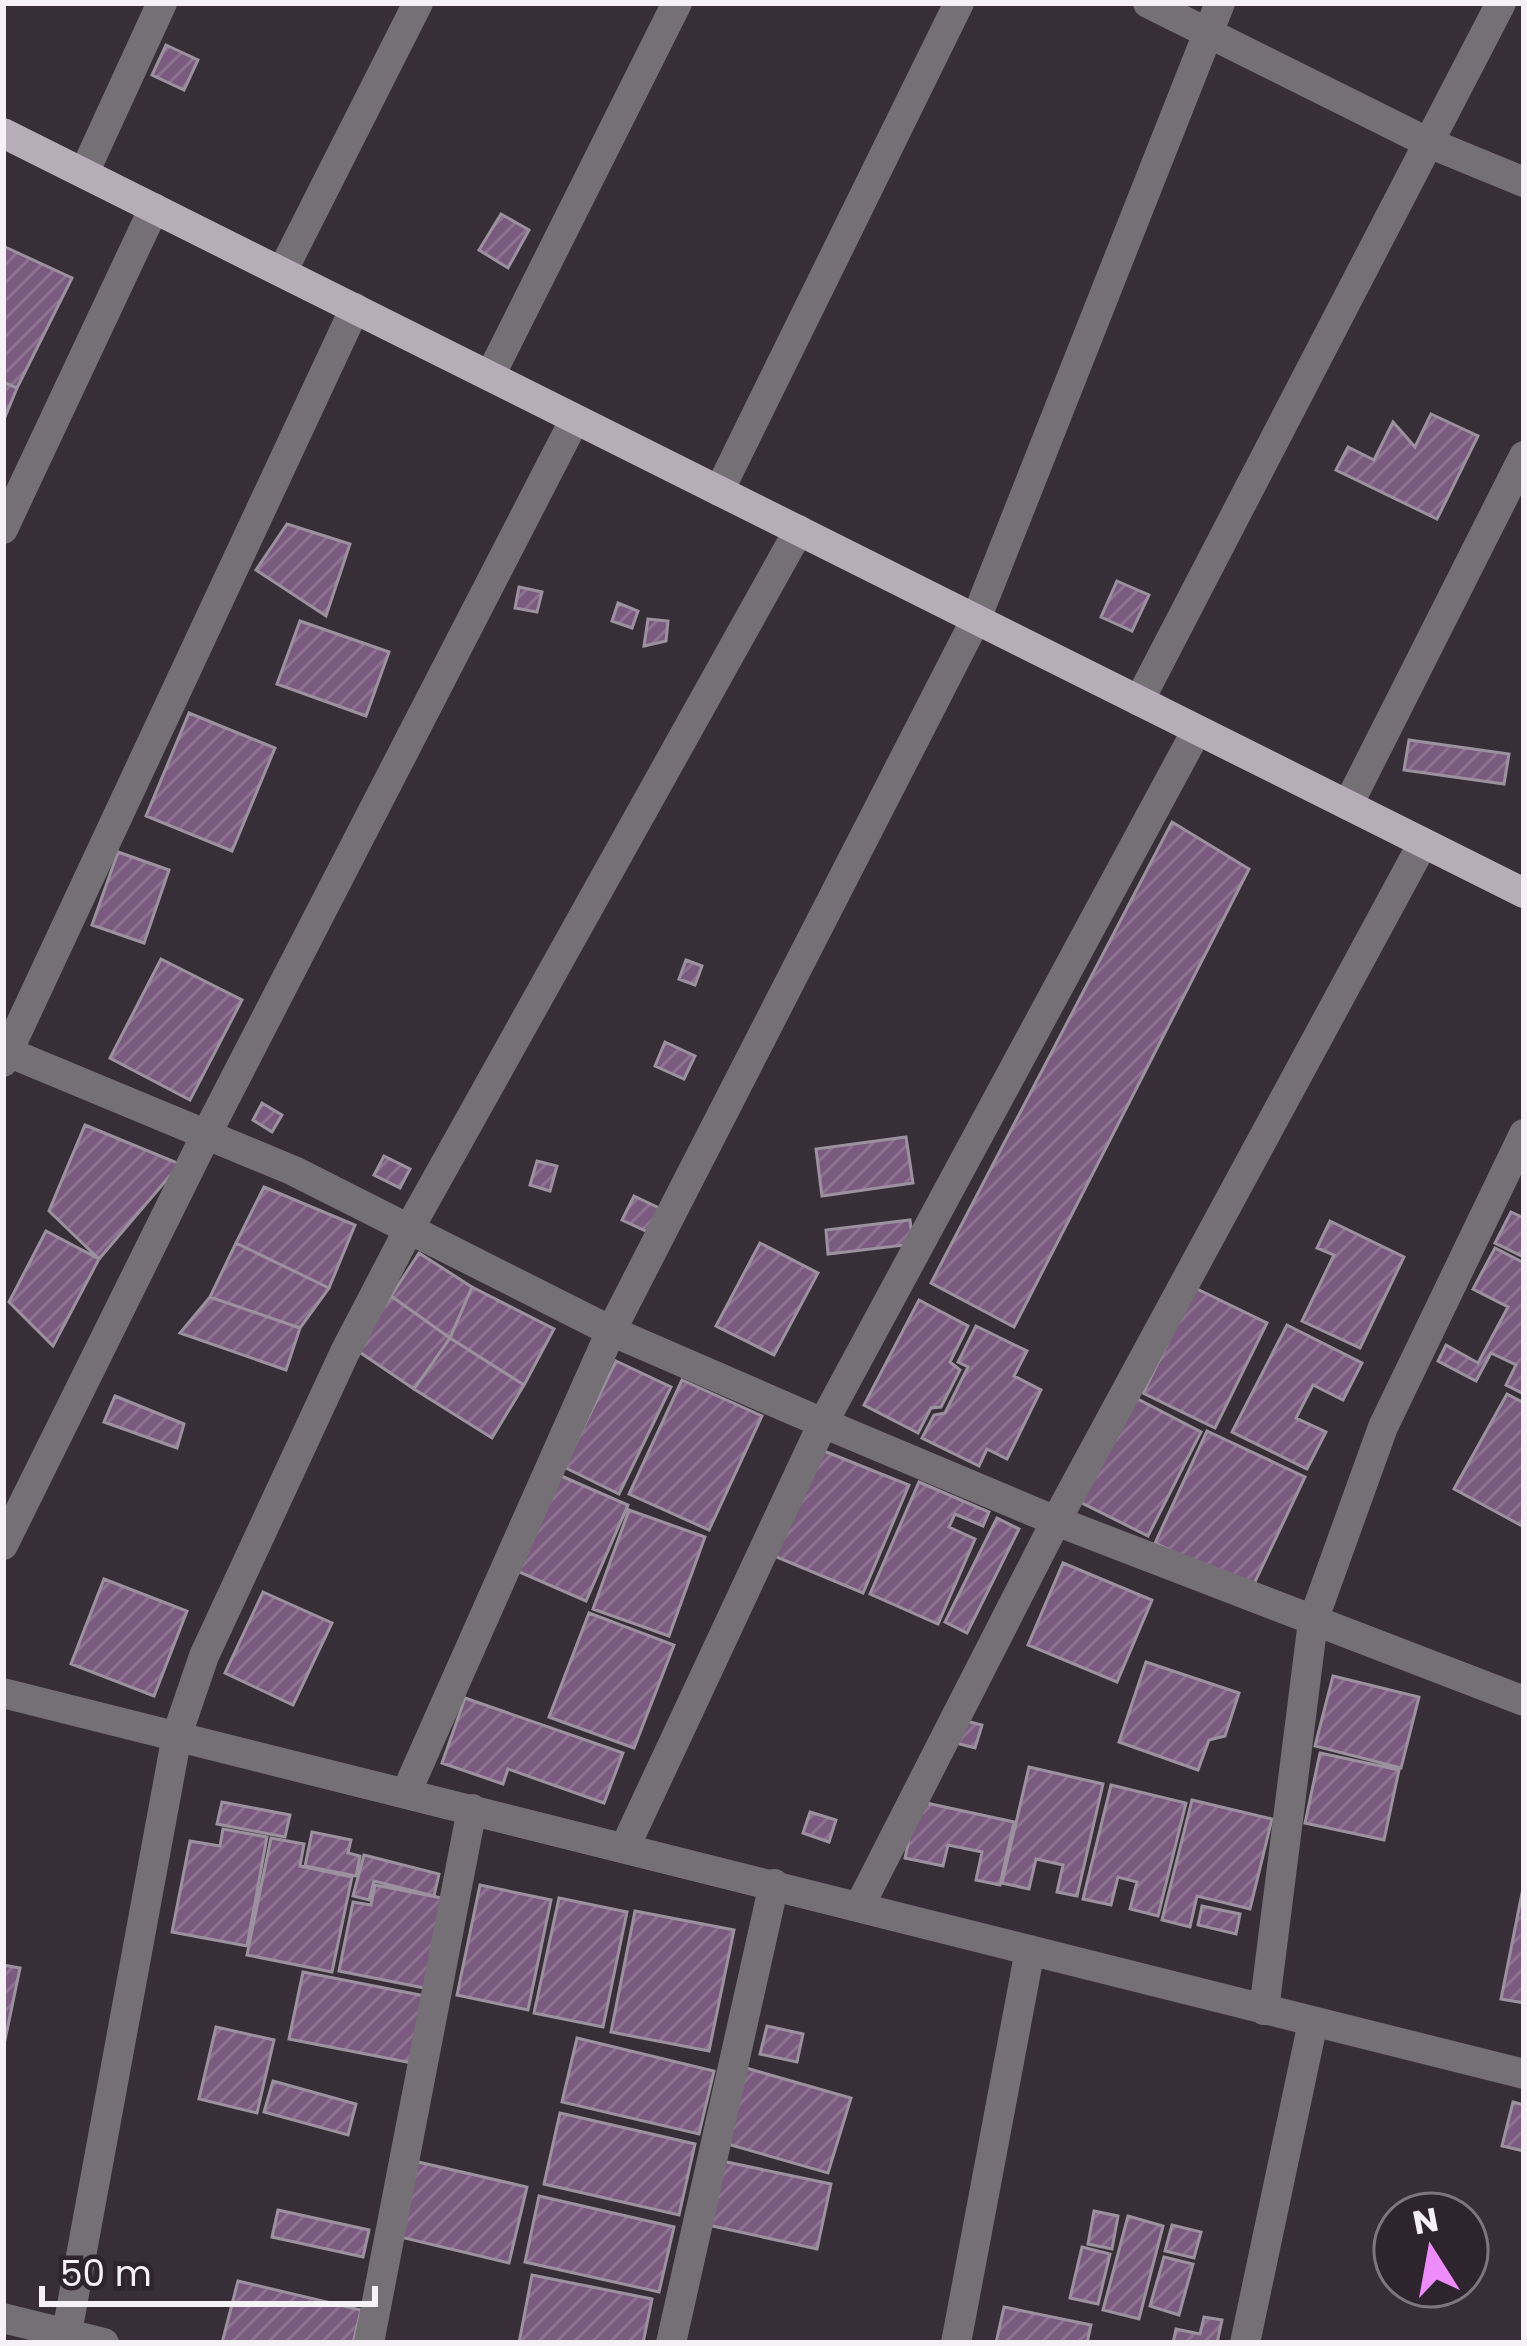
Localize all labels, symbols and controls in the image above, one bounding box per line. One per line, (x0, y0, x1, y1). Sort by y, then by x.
north arrow (1371, 2190, 1491, 2310)
text: N (1409, 2196, 1442, 2246)
scale bar (42, 2232, 375, 2306)
text: 50 m (60, 2248, 152, 2299)

